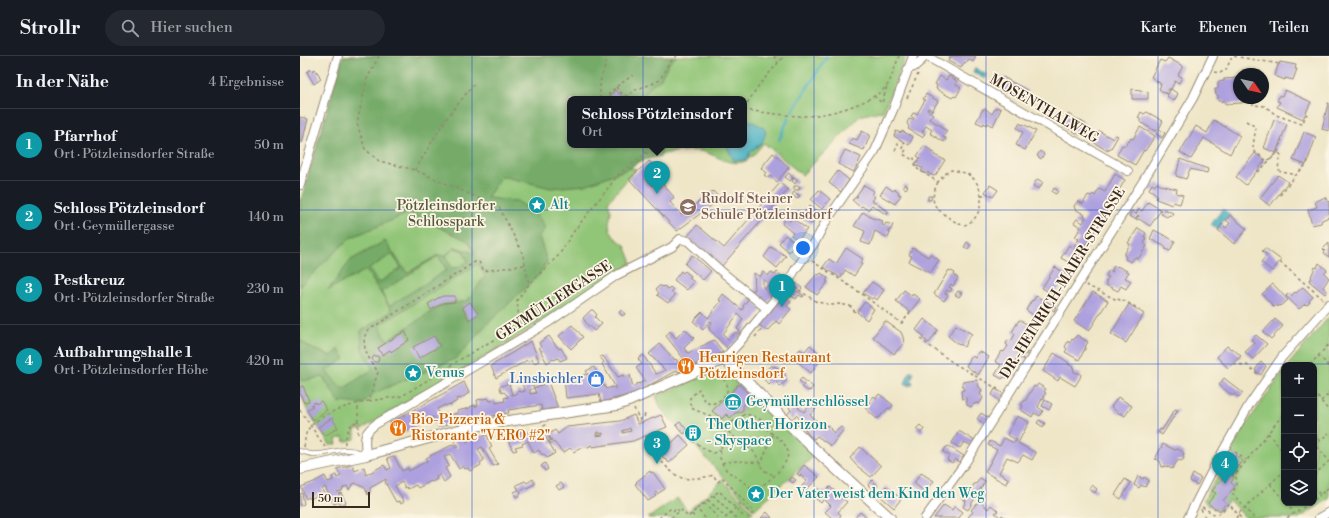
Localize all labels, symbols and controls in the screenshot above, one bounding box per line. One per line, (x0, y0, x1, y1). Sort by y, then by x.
search box (105, 10, 385, 46)
text: Strollr (20, 16, 81, 40)
icon: search (119, 17, 141, 39)
text: Hier suchen (151, 18, 233, 37)
text: Karte (1140, 19, 1177, 37)
text: Ebenen (1199, 19, 1247, 37)
text: Teilen (1269, 19, 1309, 37)
north arrow (1233, 68, 1269, 104)
street label: MOSENTHALWEG (986, 70, 1102, 148)
text: In der Nähe (16, 71, 109, 93)
text: 4 Ergebnisse (209, 74, 284, 90)
popup (567, 96, 747, 148)
text: Schloss Pötzleinsdorf (582, 105, 732, 124)
text: Ort (582, 124, 603, 140)
text: Pfarrhof (54, 127, 116, 146)
text: 1 (26, 137, 32, 153)
text: 50 m (254, 137, 284, 153)
text: Ort · Pötzleinsdorfer Straße (54, 146, 214, 162)
pin: 2 (644, 161, 670, 194)
street label: DR.-HEINRICH-MAIER-STRASSE (996, 184, 1130, 382)
place label: Rudolf Steiner Schule Pötzleinsdorf (701, 190, 833, 224)
place icon: Alt (527, 195, 547, 215)
place label: Alt (549, 196, 569, 214)
park label: Pötzleinsdorfer Schlosspark (397, 197, 495, 231)
school or university icon: Rudolf Steiner Schule Pötzleinsdorf (678, 197, 698, 217)
text: Schloss Pötzleinsdorf (54, 199, 204, 218)
text: 2 (25, 209, 33, 225)
text: 140 m (248, 209, 284, 225)
text: Ort · Geymüllergasse (54, 218, 175, 234)
your location (793, 238, 813, 258)
street label: GEYMÜLLERGASSE (491, 255, 615, 345)
text: Pestkreuz (54, 271, 125, 290)
pin: 1 (769, 274, 795, 307)
text: 3 (25, 281, 33, 297)
text: 230 m (247, 281, 284, 297)
text: Ort · Pötzleinsdorfer Straße (54, 290, 214, 306)
text: Aufbahrungshalle 1 (54, 343, 192, 362)
place label: Heurigen Restaurant Pötzleinsdorf (699, 349, 831, 383)
text: 4 (25, 353, 33, 369)
text: 420 m (246, 353, 284, 369)
restaurant icon: Heurigen Restaurant Pötzleinsdorf (676, 356, 696, 376)
text: Ort · Pötzleinsdorfer Höhe (54, 362, 208, 378)
map controls (1281, 362, 1317, 506)
button: + (1281, 362, 1317, 398)
place icon: Venus (403, 363, 423, 383)
place label: Venus (425, 364, 464, 382)
shop icon: Linsbichler (586, 369, 606, 389)
place label: Linsbichler (509, 370, 583, 388)
museum icon: Geymüllerschlössel (723, 392, 743, 412)
place label: Geymüllerschlössel (746, 393, 869, 411)
button: − (1281, 398, 1317, 434)
place label: Bio-Pizzeria & Ristorante "VERO #2" (410, 411, 550, 445)
place label: The Other Horizon - Skyspace (706, 416, 828, 450)
restaurant icon: Bio-Pizzeria & Ristorante "VERO #2" (388, 418, 408, 438)
building icon: The Other Horizon - Skyspace (683, 423, 703, 443)
pin: 3 (644, 431, 670, 464)
button: locate (1281, 434, 1317, 470)
pin: 4 (1212, 451, 1238, 484)
button: layers (1281, 470, 1317, 506)
place icon: Der Vater weist dem Kind den Weg (746, 484, 766, 504)
place label: Der Vater weist dem Kind den Weg (769, 485, 985, 503)
scale bar (312, 490, 370, 509)
text: 50 m (318, 492, 343, 506)

